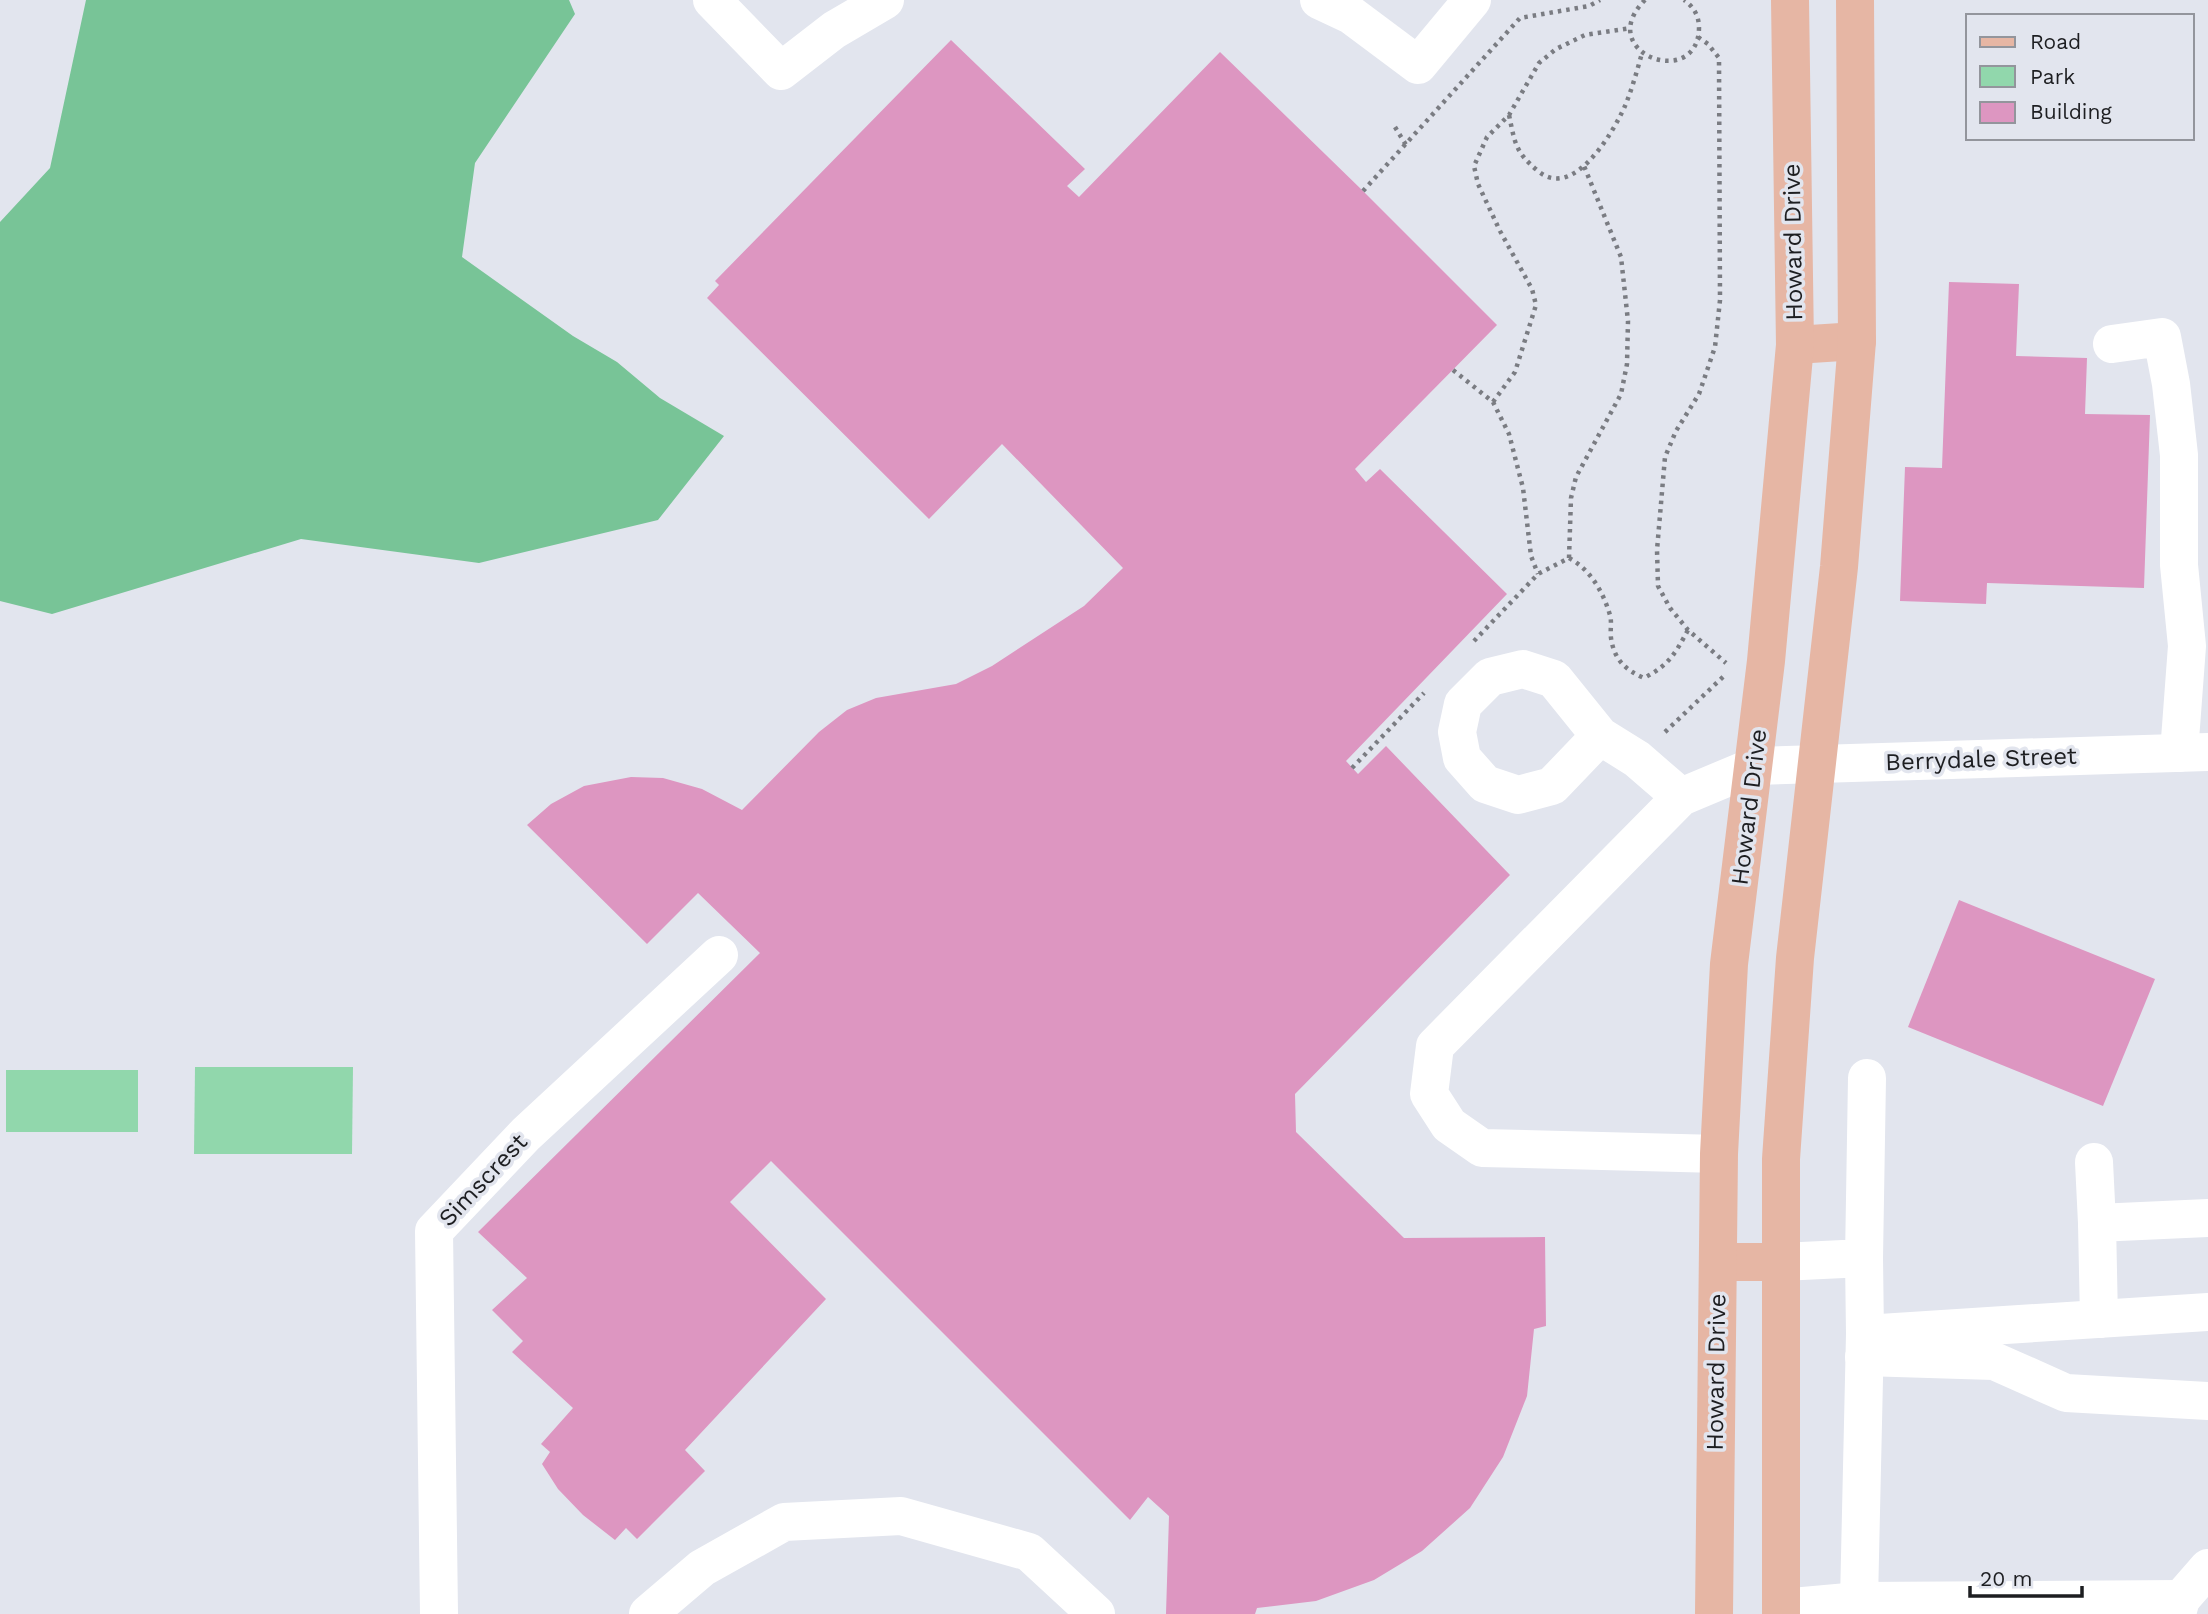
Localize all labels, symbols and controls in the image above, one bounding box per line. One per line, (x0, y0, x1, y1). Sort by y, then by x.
legend (1966, 14, 2194, 140)
text: Road (2030, 29, 2081, 54)
text: Park (2030, 64, 2075, 89)
text: Building (2030, 99, 2112, 124)
street label: Howard Drive (1778, 163, 1808, 321)
street label: Howard Drive (1726, 727, 1772, 887)
street label: Berrydale Street (1885, 742, 2077, 776)
street label: Simscrest (433, 1128, 533, 1232)
street label: Howard Drive (1701, 1293, 1731, 1451)
scale bar (1970, 1554, 2082, 1598)
text: 20 m (1980, 1566, 2032, 1591)

